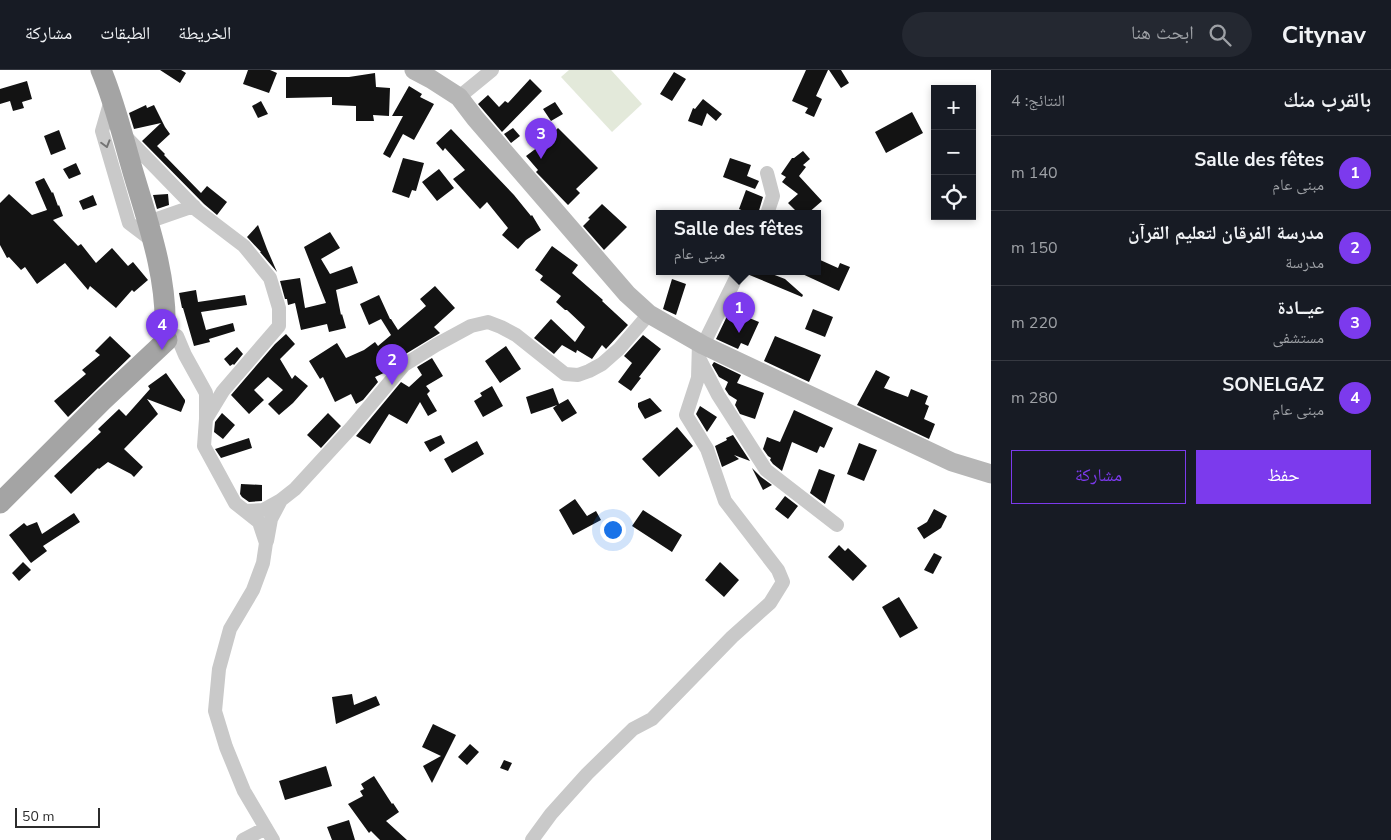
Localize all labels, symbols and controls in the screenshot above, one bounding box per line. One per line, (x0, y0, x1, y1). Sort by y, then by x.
search box (902, 12, 1252, 57)
text: Citynav (1282, 19, 1366, 51)
text: ابحث هنا (1131, 20, 1194, 46)
text: مشاركة (25, 21, 72, 45)
text: الطبقات (100, 21, 150, 45)
text: الخريطة (178, 21, 231, 45)
icon: search (1206, 21, 1234, 49)
map controls (931, 85, 976, 220)
button: + (931, 85, 976, 130)
text: بالقرب منك (1283, 86, 1371, 114)
text: النتائج: 4 (1011, 90, 1065, 112)
pin: 3 (525, 118, 557, 159)
button: − (931, 130, 976, 175)
one-way arrow (100, 139, 110, 147)
text: Salle des fêtes (1194, 147, 1324, 173)
text: 140 m (1011, 162, 1058, 184)
text: 1 (1350, 162, 1360, 184)
text: مبنى عام (1272, 174, 1324, 196)
button: locate (931, 175, 976, 220)
popup (656, 210, 821, 275)
text: Salle des fêtes (674, 216, 803, 242)
text: مدرسة الفرقان لتعليم القرآن (1128, 220, 1324, 246)
text: 150 m (1011, 237, 1058, 259)
text: 2 (1350, 237, 1360, 259)
text: مبنى عام (674, 243, 725, 265)
text: مدرسة (1285, 252, 1324, 274)
pin: 1 (723, 292, 755, 333)
text: عيــادة (1278, 295, 1324, 321)
pin: 4 (146, 309, 178, 350)
text: 220 m (1011, 312, 1058, 334)
text: 3 (1350, 312, 1360, 334)
text: مستشفى (1273, 327, 1324, 349)
pin: 2 (376, 344, 408, 385)
text: SONELGAZ (1222, 372, 1324, 398)
text: 280 m (1011, 387, 1058, 409)
text: 4 (1350, 387, 1360, 409)
text: مبنى عام (1272, 399, 1324, 421)
button: مشاركة (1011, 450, 1186, 504)
button: حفظ (1196, 450, 1371, 504)
your location (600, 517, 626, 543)
scale bar (15, 805, 100, 828)
text: 50 m (22, 807, 54, 826)

